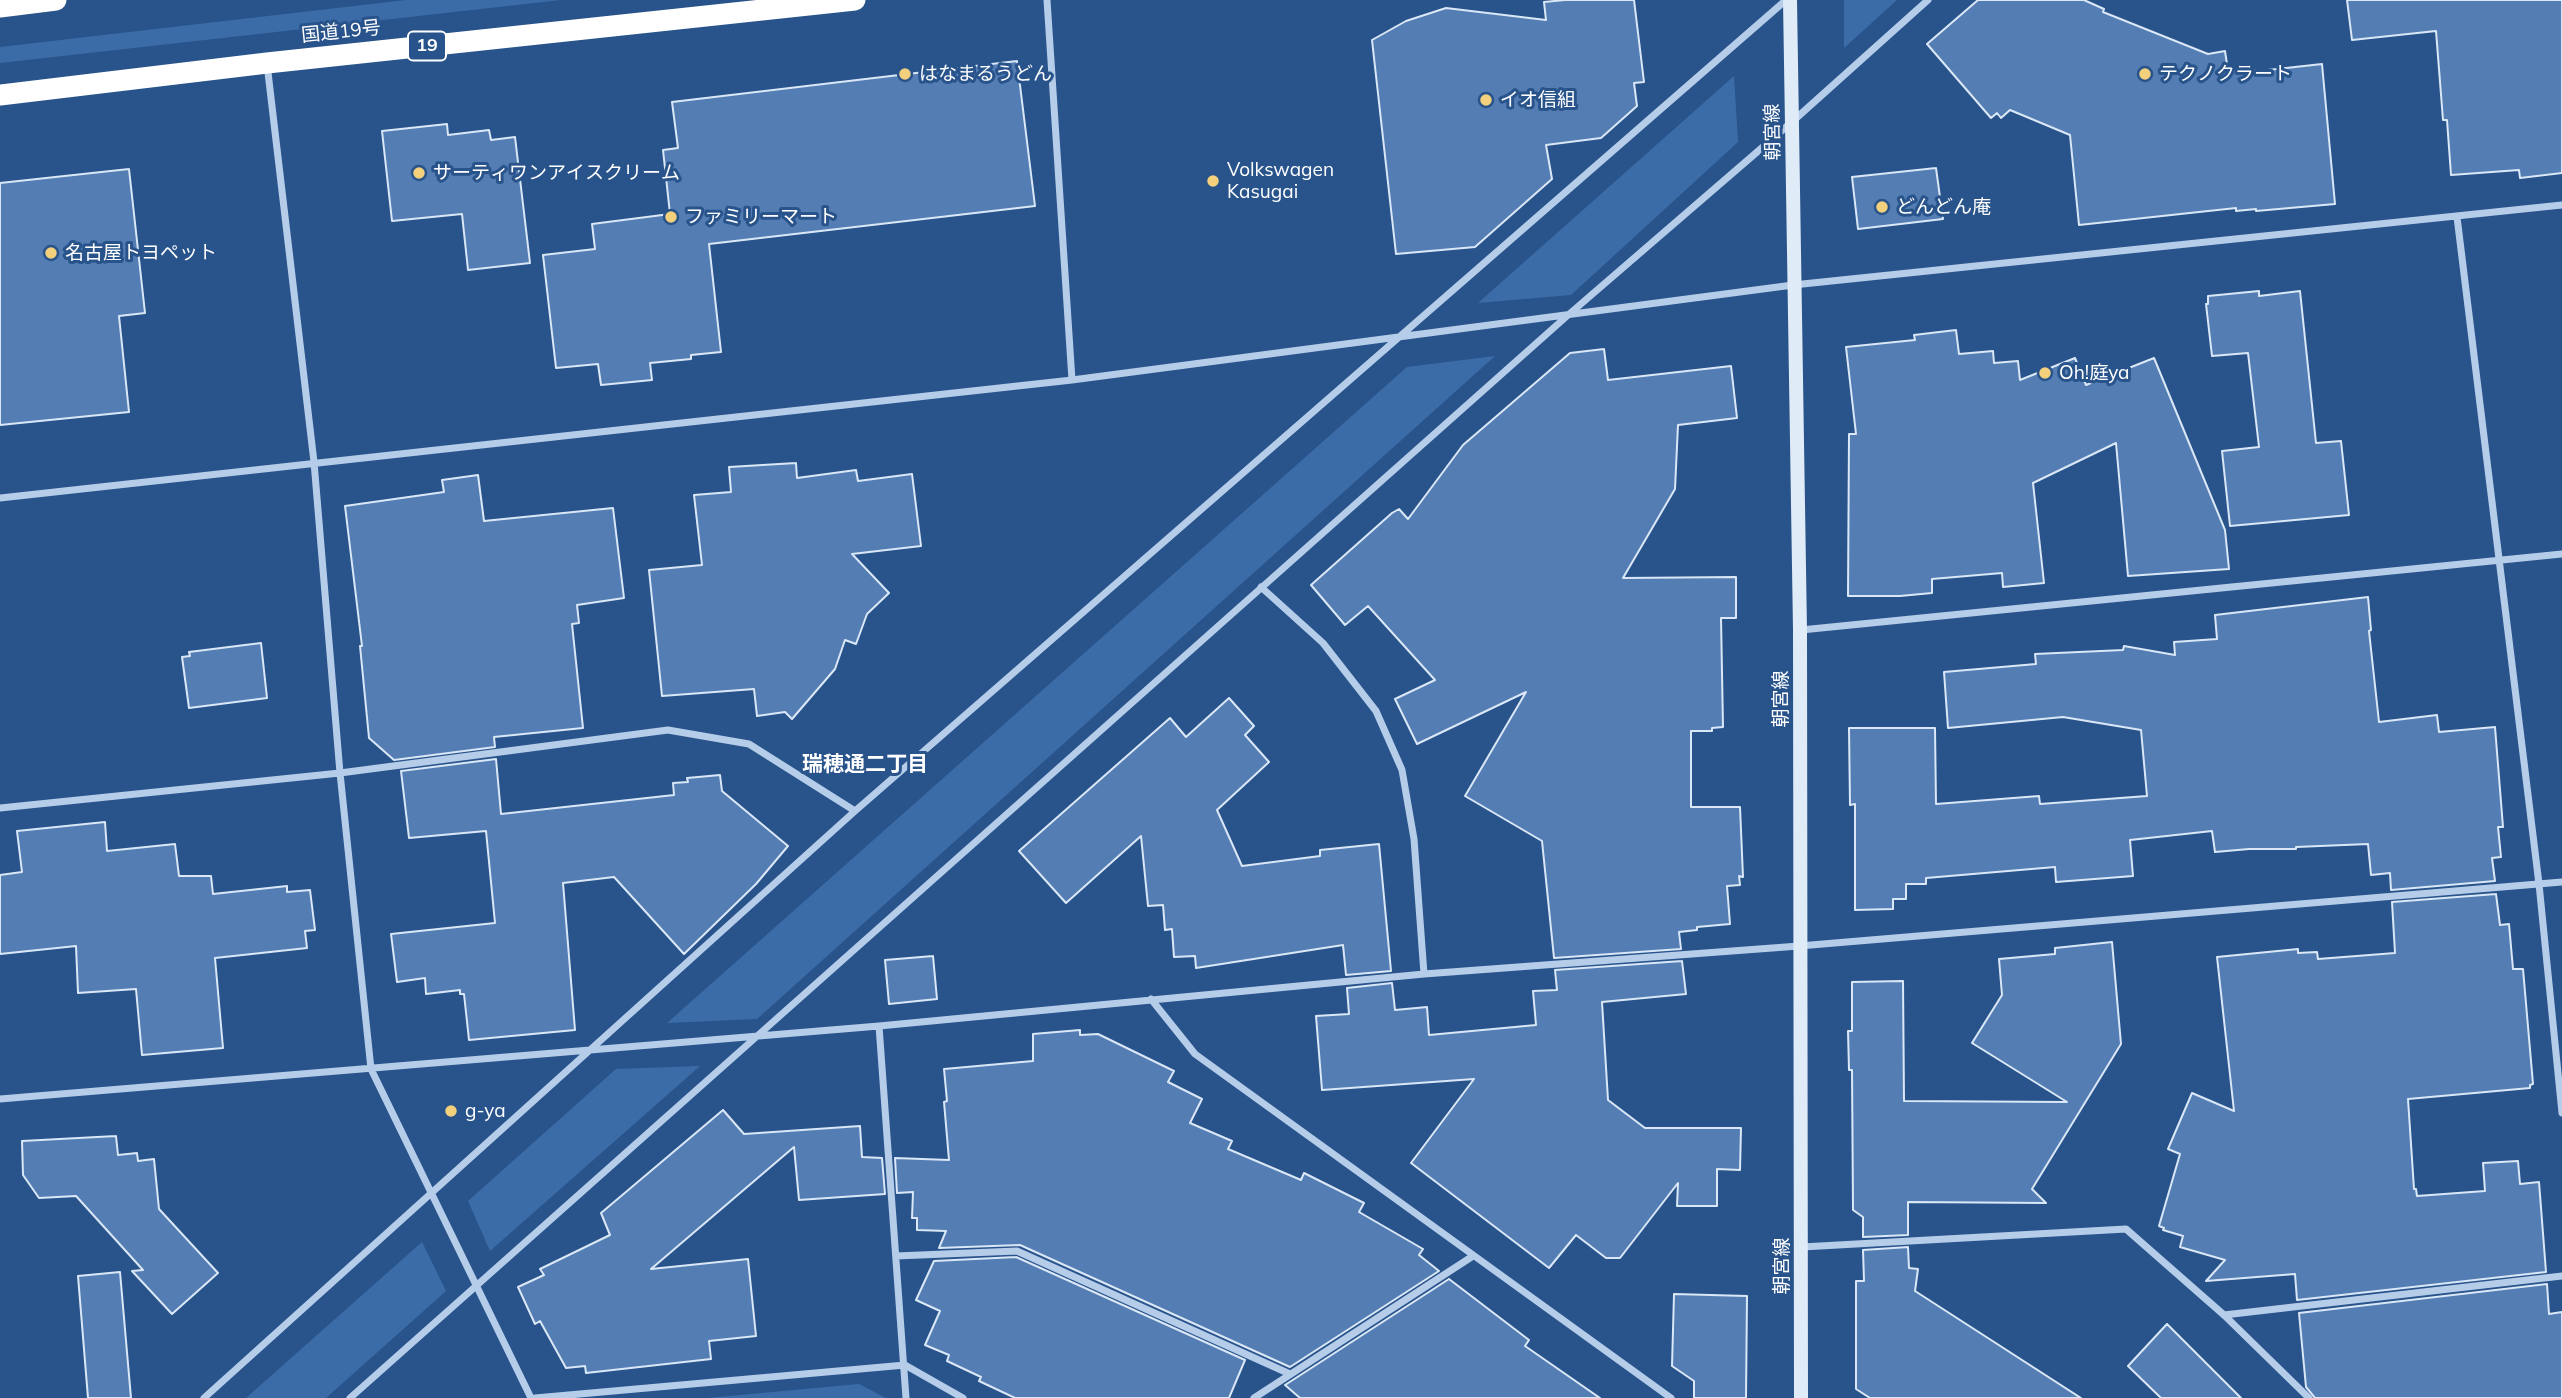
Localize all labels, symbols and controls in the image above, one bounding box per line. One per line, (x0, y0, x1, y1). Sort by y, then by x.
street label: 国道19号 (300, 16, 382, 48)
road number: 19 (408, 32, 446, 60)
place label: はなまるうどん (919, 63, 1052, 85)
place label: テクノクラート (2159, 63, 2292, 85)
marker: はなまるうどん (897, 66, 913, 82)
marker: テクノクラート (2137, 66, 2153, 82)
place label: イオ信組 (1500, 89, 1576, 111)
marker: イオ信組 (1478, 92, 1494, 108)
street label: 朝宮線 (1761, 103, 1785, 161)
place label: Volkswagen Kasugai (1227, 159, 1334, 203)
place label: サーティワンアイスクリーム (433, 162, 680, 184)
marker: サーティワンアイスクリーム (411, 165, 427, 181)
marker: Volkswagen Kasugai (1205, 173, 1221, 189)
place label: どんどん庵 (1896, 196, 1991, 218)
marker: どんどん庵 (1874, 199, 1890, 215)
place label: ファミリーマート (685, 206, 837, 228)
marker: ファミリーマート (663, 209, 679, 225)
place label: 名古屋トヨペット (65, 242, 217, 264)
marker: 名古屋トヨペット (43, 245, 59, 261)
place label: Oh!庭ya (2059, 362, 2129, 384)
marker: Oh!庭ya (2037, 365, 2053, 381)
street label: 朝宮線 (1770, 671, 1792, 727)
district label: 瑞穂通二丁目 (802, 752, 928, 778)
place label: g-ya (465, 1100, 506, 1122)
marker: g-ya (443, 1103, 459, 1119)
street label: 朝宮線 (1771, 1238, 1793, 1294)

